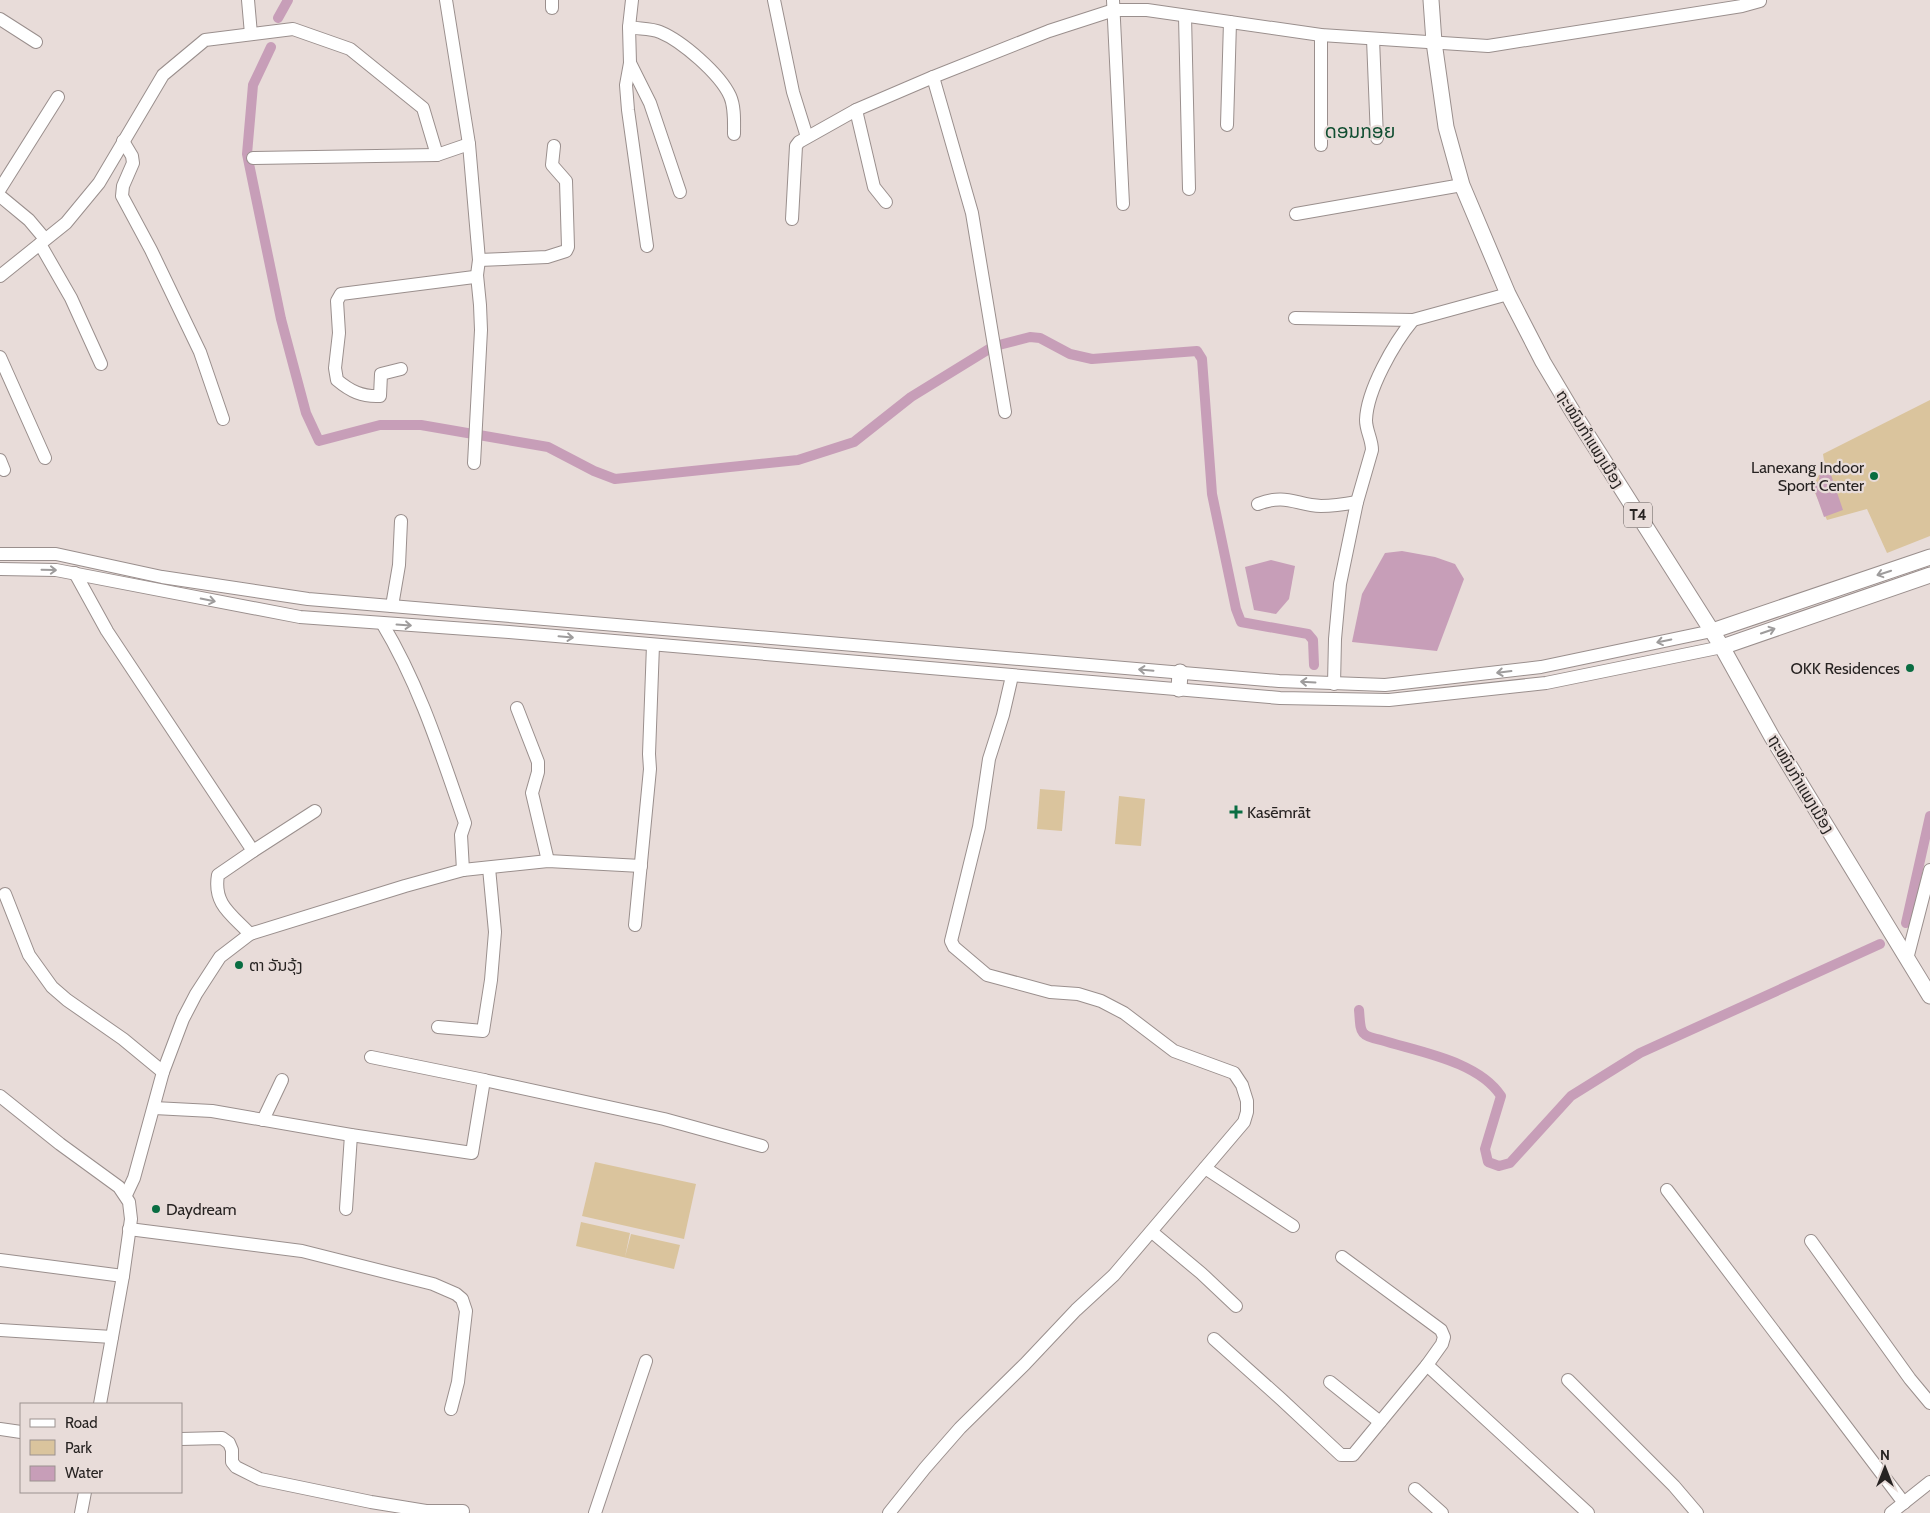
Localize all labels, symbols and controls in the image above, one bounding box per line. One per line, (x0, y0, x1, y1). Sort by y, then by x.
district label: ດອນກອຍ (1325, 120, 1395, 143)
street label: ຖະໜົນກຳແພງເມືອງ (1552, 386, 1628, 492)
place label: Lanexang Indoor Sport Center (1751, 458, 1865, 495)
marker: Lanexang Indoor Sport Center (1868, 470, 1880, 482)
road number: T4 (1624, 502, 1652, 528)
one-way arrow (40, 565, 56, 575)
one-way arrow (1876, 569, 1892, 579)
one-way arrow (200, 595, 216, 605)
one-way arrow (396, 620, 412, 629)
one-way arrow (1760, 626, 1775, 635)
one-way arrow (558, 633, 574, 642)
one-way arrow (1656, 637, 1672, 646)
place label: OKK Residences (1790, 659, 1900, 678)
marker: OKK Residences (1904, 662, 1916, 674)
one-way arrow (1138, 665, 1154, 674)
one-way arrow (1497, 667, 1513, 677)
one-way arrow (1300, 678, 1316, 687)
street label: ຖະໜົນກຳແພງເມືອງ (1764, 731, 1838, 837)
place label: Kasēmrāt (1247, 803, 1311, 822)
marker: Kasēmrāt (1229, 805, 1243, 819)
place label: ຕາ ວັນວຸ້ງ (249, 956, 303, 976)
marker: ຕາ ວັນວຸ້ງ (233, 959, 245, 971)
place label: Daydream (166, 1200, 236, 1219)
marker: Daydream (150, 1203, 162, 1215)
legend (20, 1403, 182, 1493)
text: Road (65, 1414, 98, 1432)
text: Park (65, 1439, 92, 1457)
north arrow (1860, 1443, 1910, 1493)
text: N (1880, 1446, 1890, 1464)
text: Water (65, 1464, 103, 1482)

